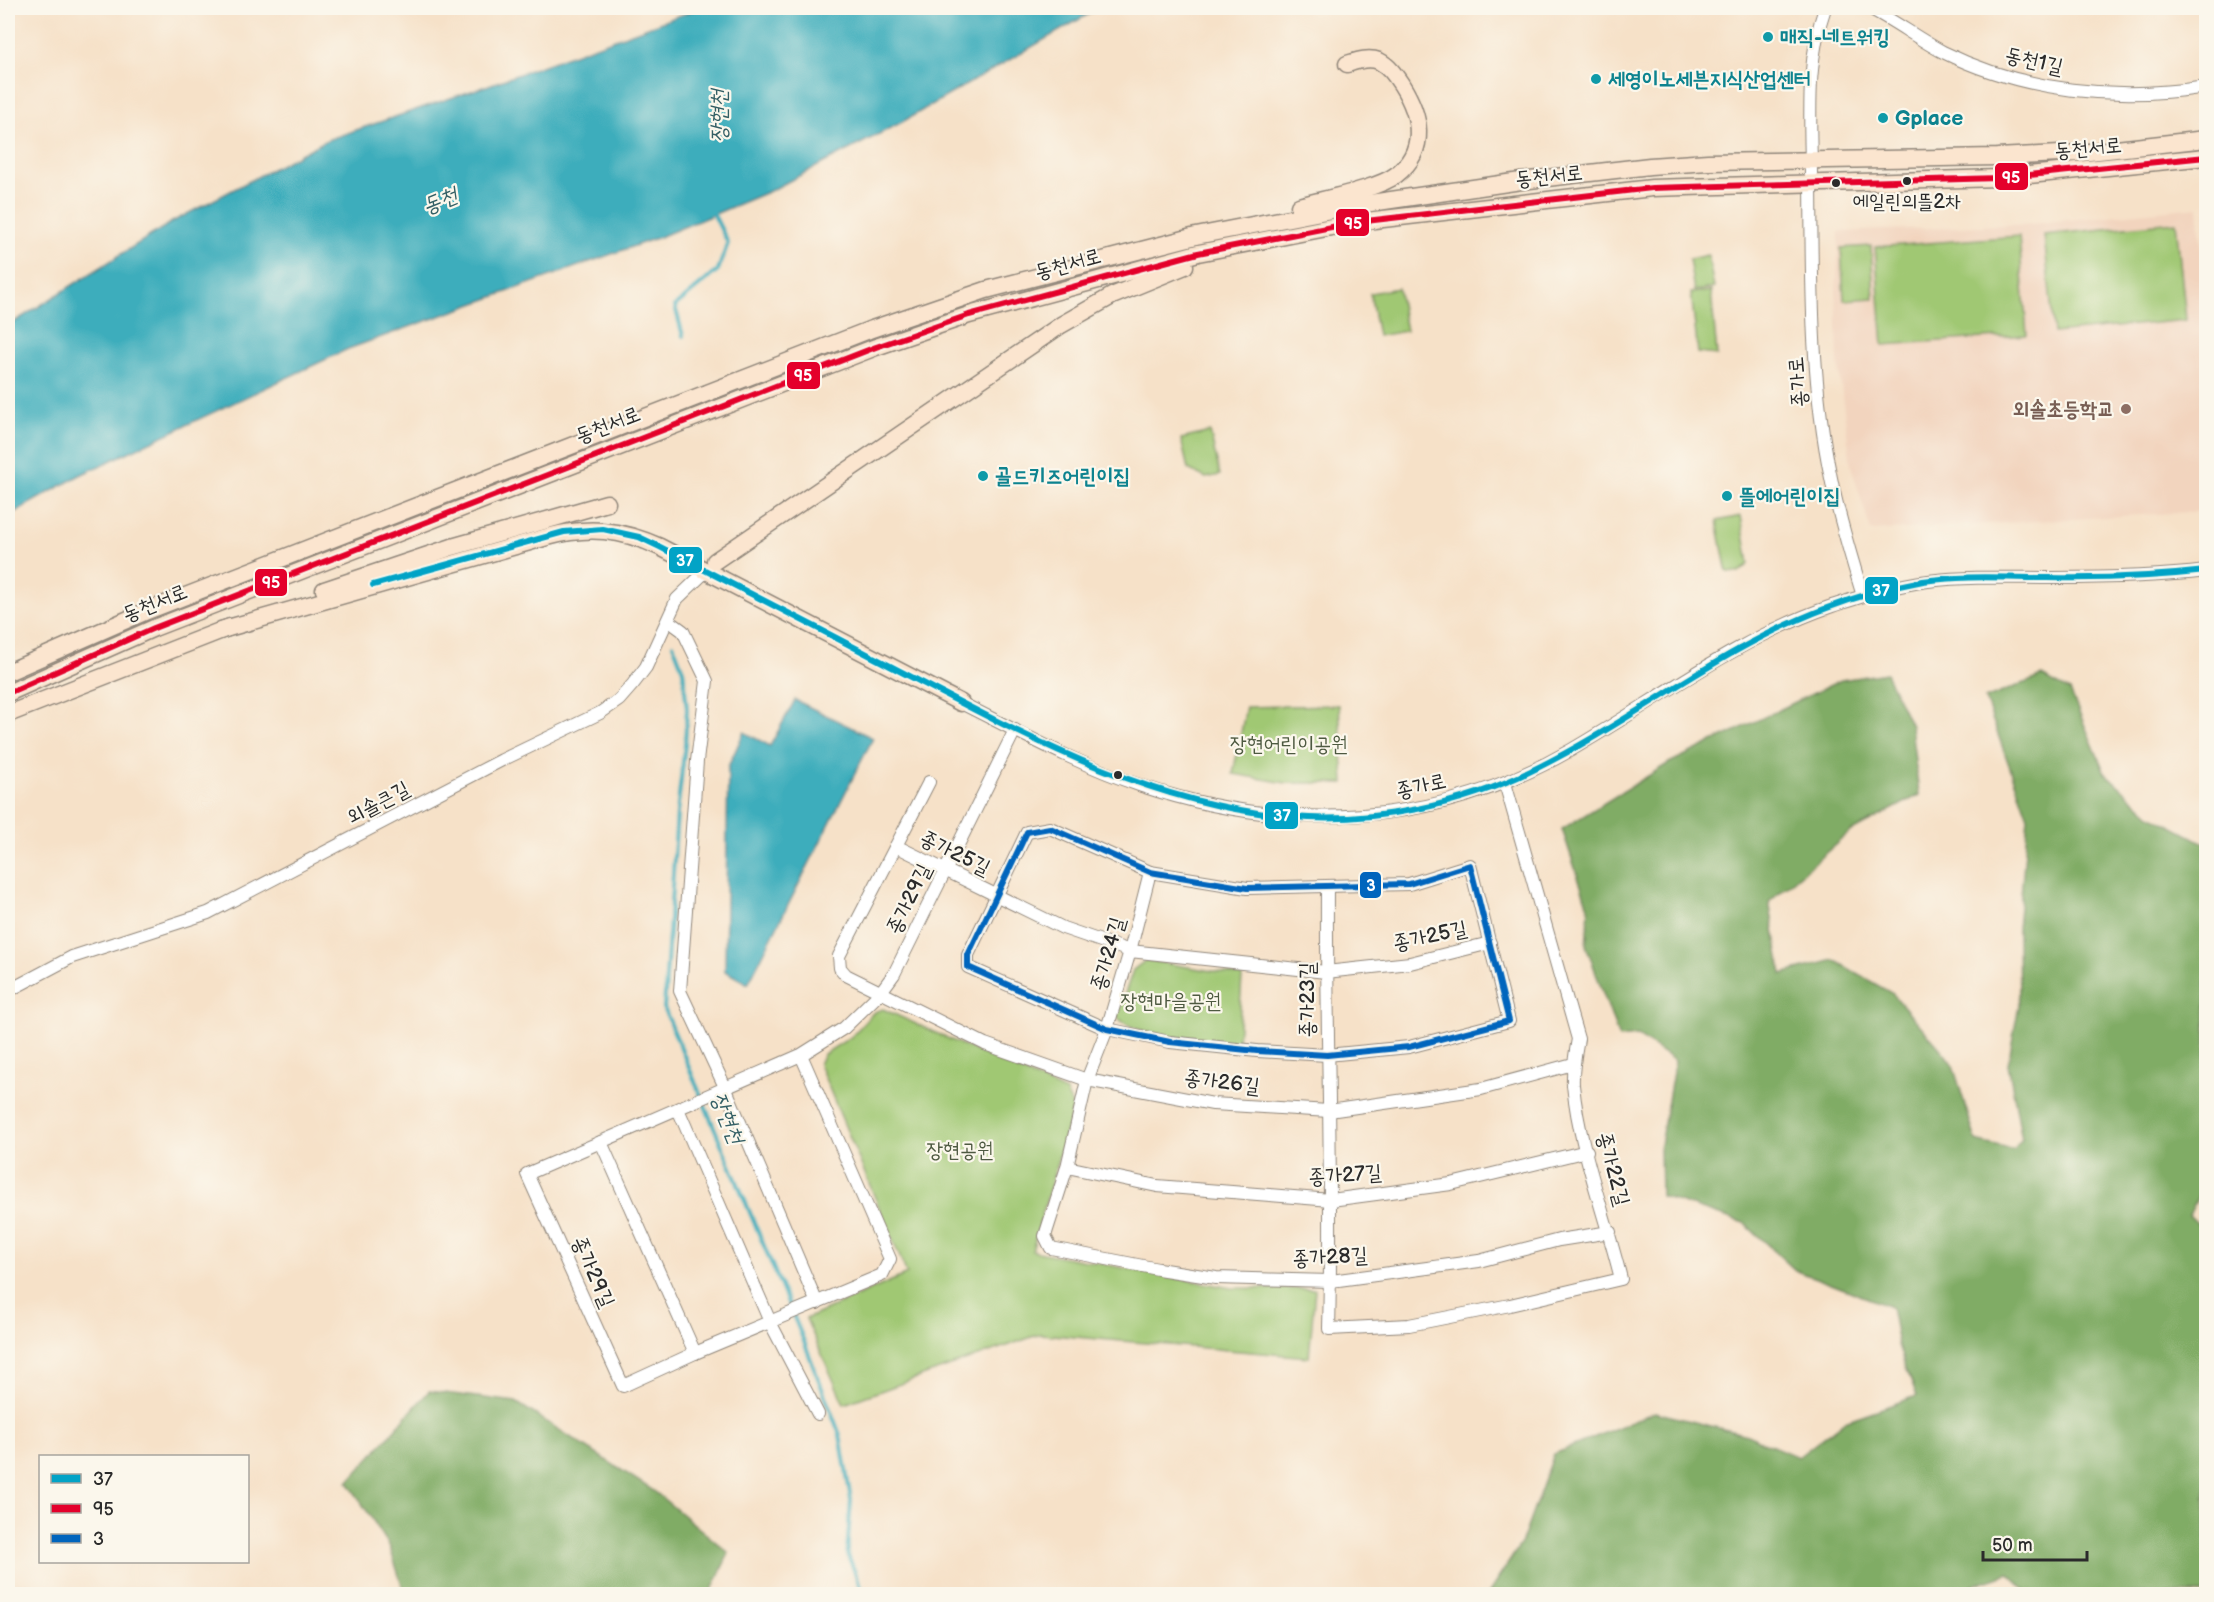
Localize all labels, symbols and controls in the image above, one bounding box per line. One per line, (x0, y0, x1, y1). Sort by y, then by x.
place label: 매직-네트워킹 (1780, 25, 1890, 50)
marker: 매직-네트워킹 (1761, 30, 1775, 44)
street label: 동천1길 (2003, 42, 2066, 80)
place label: 세영이노세븐지식산업센터 (1608, 67, 1811, 92)
marker: 세영이노세븐지식산업센터 (1589, 72, 1603, 86)
water label: 장현천 (706, 87, 733, 143)
place label: Gplace (1895, 106, 1963, 131)
marker: Gplace (1876, 111, 1890, 125)
street label: 동천서로 (2053, 133, 2123, 163)
street label: 동천서로 (1514, 160, 1584, 192)
line badge: 95 (1994, 162, 2029, 191)
text: 95 (2002, 169, 2020, 188)
marker: 에일린의뜰2차 (1901, 175, 1913, 187)
unlabelled marker (1830, 177, 1842, 189)
water label: 동천 (419, 181, 464, 220)
place label: 에일린의뜰2차 (1853, 190, 1961, 214)
line badge: 95 (1335, 208, 1370, 237)
text: 95 (1344, 215, 1362, 234)
street label: 동천서로 (1032, 243, 1104, 285)
street label: 종가로 (1783, 356, 1813, 408)
line badge: 95 (786, 361, 821, 390)
text: 95 (794, 367, 812, 386)
place label: 외솔초등학교 (2013, 397, 2114, 422)
street label: 동천서로 (572, 401, 644, 449)
marker: 외솔초등학교 (2119, 402, 2133, 416)
place label: 골드키즈어린이집 (995, 464, 1130, 489)
marker: 골드키즈어린이집 (976, 469, 990, 483)
place label: 뜰에어린이집 (1739, 484, 1840, 509)
marker: 뜰에어린이집 (1720, 489, 1734, 503)
line badge: 37 (668, 546, 703, 574)
text: 37 (676, 552, 694, 571)
line badge: 95 (254, 568, 288, 597)
text: 95 (262, 574, 280, 593)
line badge: 37 (1864, 576, 1899, 605)
street label: 동천서로 (119, 579, 191, 627)
text: 37 (1872, 582, 1890, 601)
park label: 장현어린이공원 (1230, 732, 1348, 757)
street label: 종가로 (1393, 768, 1449, 804)
unlabelled marker (1112, 769, 1124, 781)
street label: 외솔큰길 (342, 776, 414, 830)
line badge: 37 (1264, 801, 1299, 830)
text: 37 (1273, 807, 1291, 826)
street label: 종가25길 (916, 825, 994, 881)
street label: 종가29길 (881, 860, 937, 938)
line badge: 3 (1359, 871, 1382, 899)
text: 3 (1366, 877, 1376, 896)
street label: 종가24길 (1086, 914, 1130, 994)
street label: 종가25길 (1391, 916, 1469, 956)
street label: 종가23길 (1295, 962, 1320, 1038)
park label: 장현마을공원 (1120, 989, 1222, 1014)
street label: 종가26길 (1183, 1065, 1261, 1099)
water label: 장현천 (705, 1088, 750, 1150)
street label: 종가22길 (1591, 1129, 1635, 1209)
park label: 장현공원 (926, 1138, 994, 1163)
street label: 종가27길 (1308, 1160, 1383, 1190)
street label: 종가29길 (566, 1233, 620, 1312)
street label: 종가28길 (1292, 1243, 1368, 1271)
legend (39, 1455, 249, 1563)
text: 37 (93, 1469, 113, 1490)
text: 95 (93, 1499, 114, 1520)
scale bar (1983, 1524, 2086, 1562)
text: 3 (93, 1529, 104, 1550)
text: 50 m (1992, 1535, 2033, 1556)

